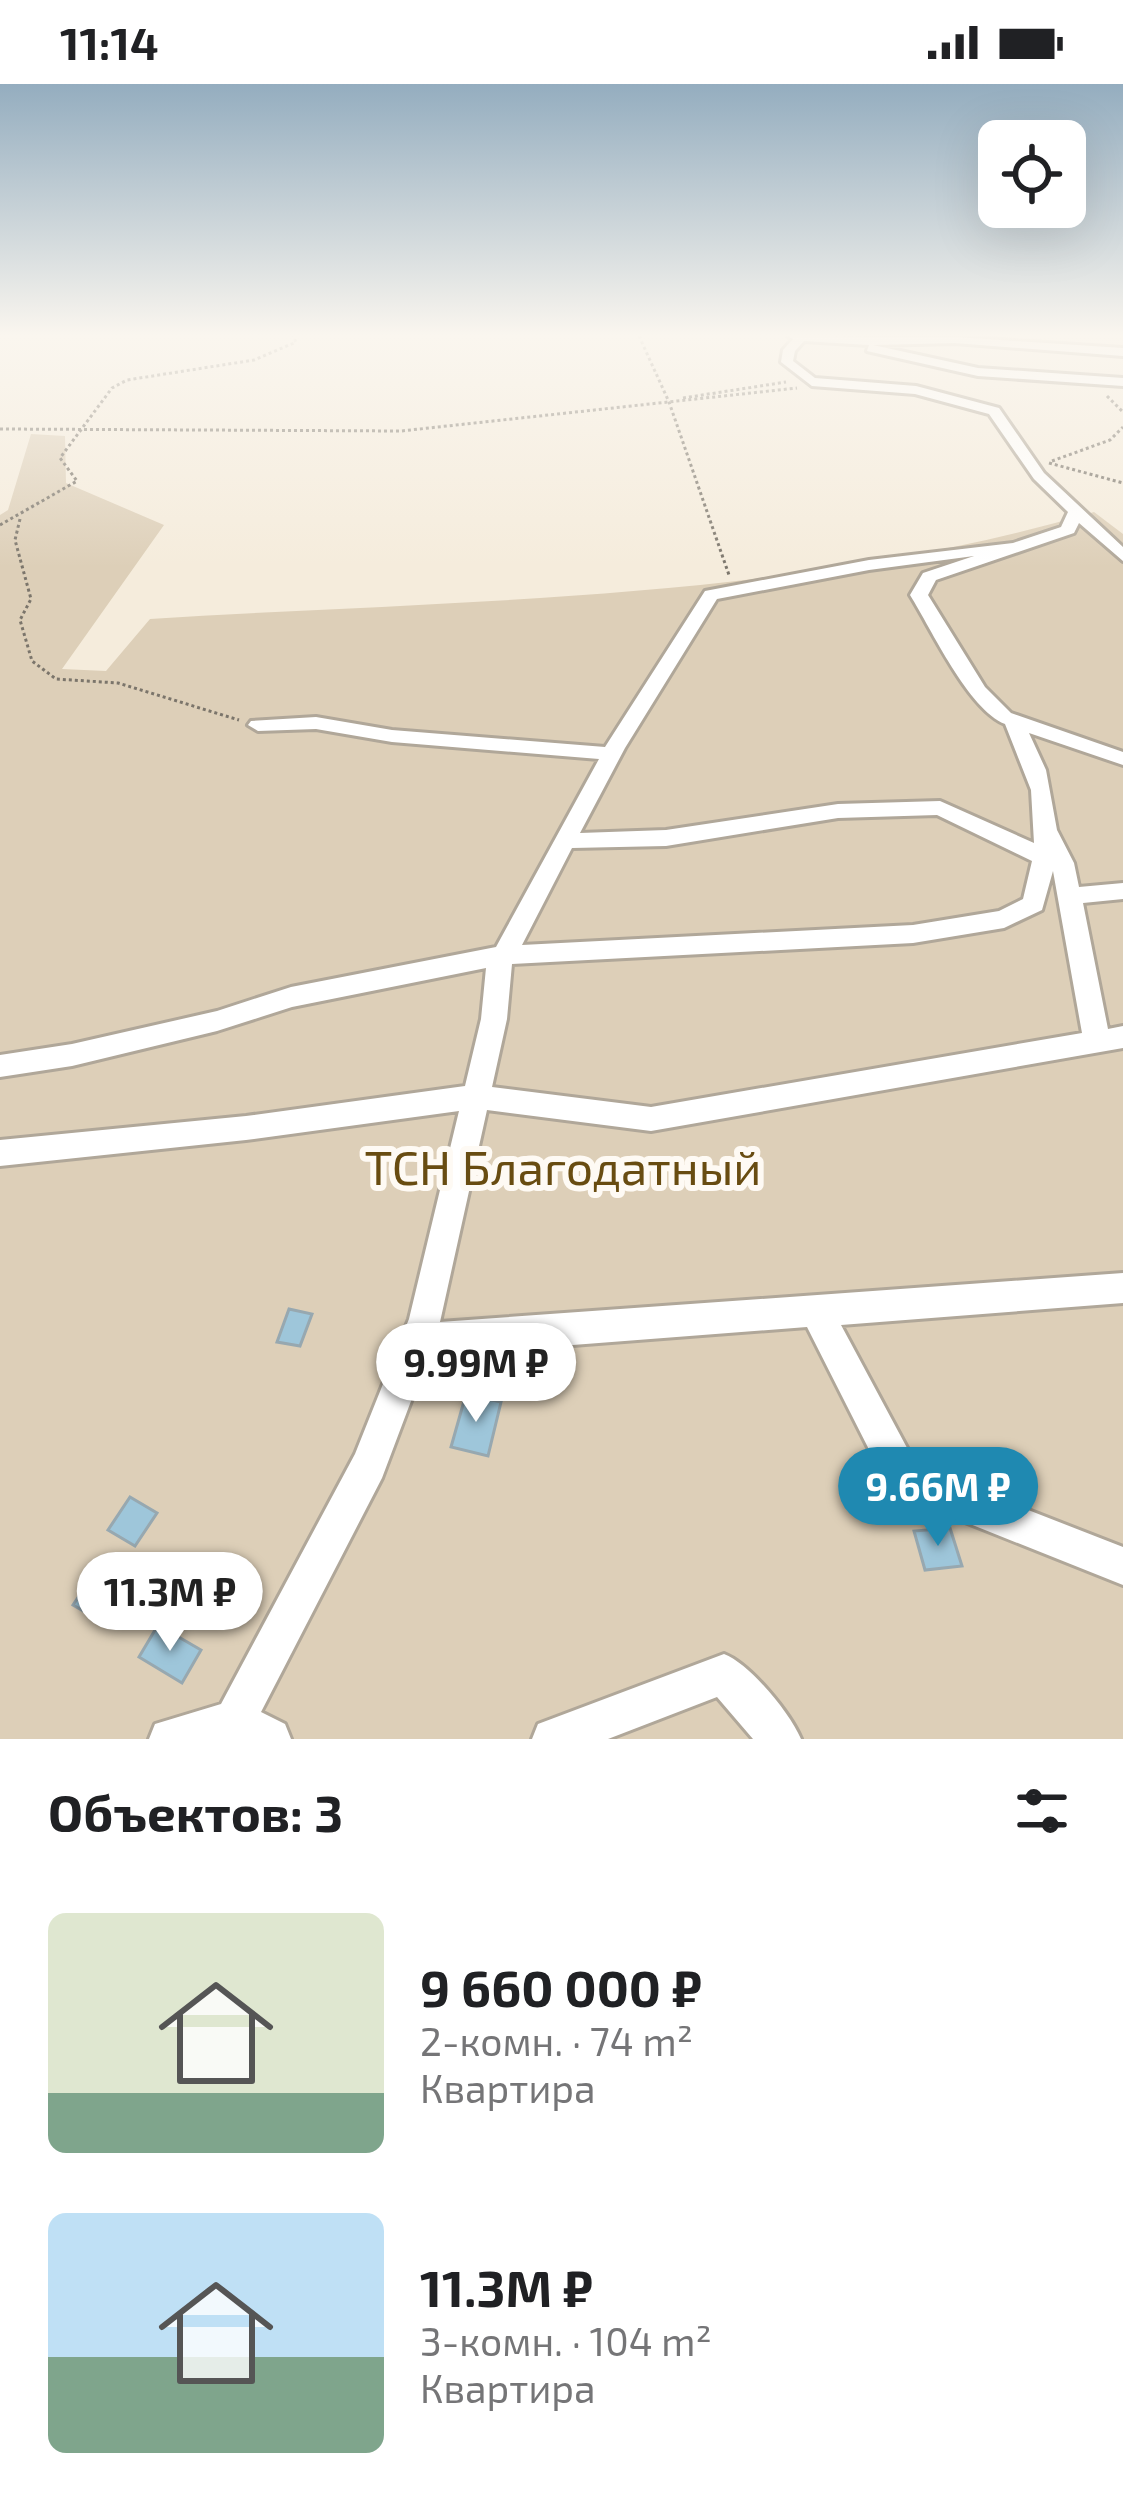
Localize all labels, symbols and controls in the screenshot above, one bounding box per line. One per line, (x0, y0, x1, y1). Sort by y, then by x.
text: 11:14 (60, 15, 159, 69)
map controls (978, 120, 1086, 228)
button: locate (978, 120, 1086, 228)
park label: ТСН Благодатный (364, 1137, 762, 1195)
pin: 9.99M ₽ (365, 1323, 587, 1425)
text: 9.99M ₽ (403, 1338, 549, 1385)
pin: 9.66M ₽ (827, 1447, 1049, 1549)
text: 9.66M ₽ (865, 1462, 1011, 1509)
pin: 11.3M ₽ (59, 1552, 281, 1654)
text: 11.3M ₽ (104, 1567, 236, 1614)
icon: filters (1009, 1778, 1075, 1844)
text: Объектов: 3 (48, 1781, 343, 1842)
text: 9 660 000 ₽ (420, 1956, 702, 2017)
icon: home (144, 1961, 288, 2105)
text: 2-комн. · 74 m² (420, 2017, 693, 2064)
text: Квартира (420, 2064, 596, 2111)
text: 11.3M ₽ (420, 2256, 593, 2317)
icon: home (144, 2261, 288, 2405)
text: 3-комн. · 104 m² (420, 2317, 712, 2364)
text: Квартира (420, 2364, 596, 2411)

